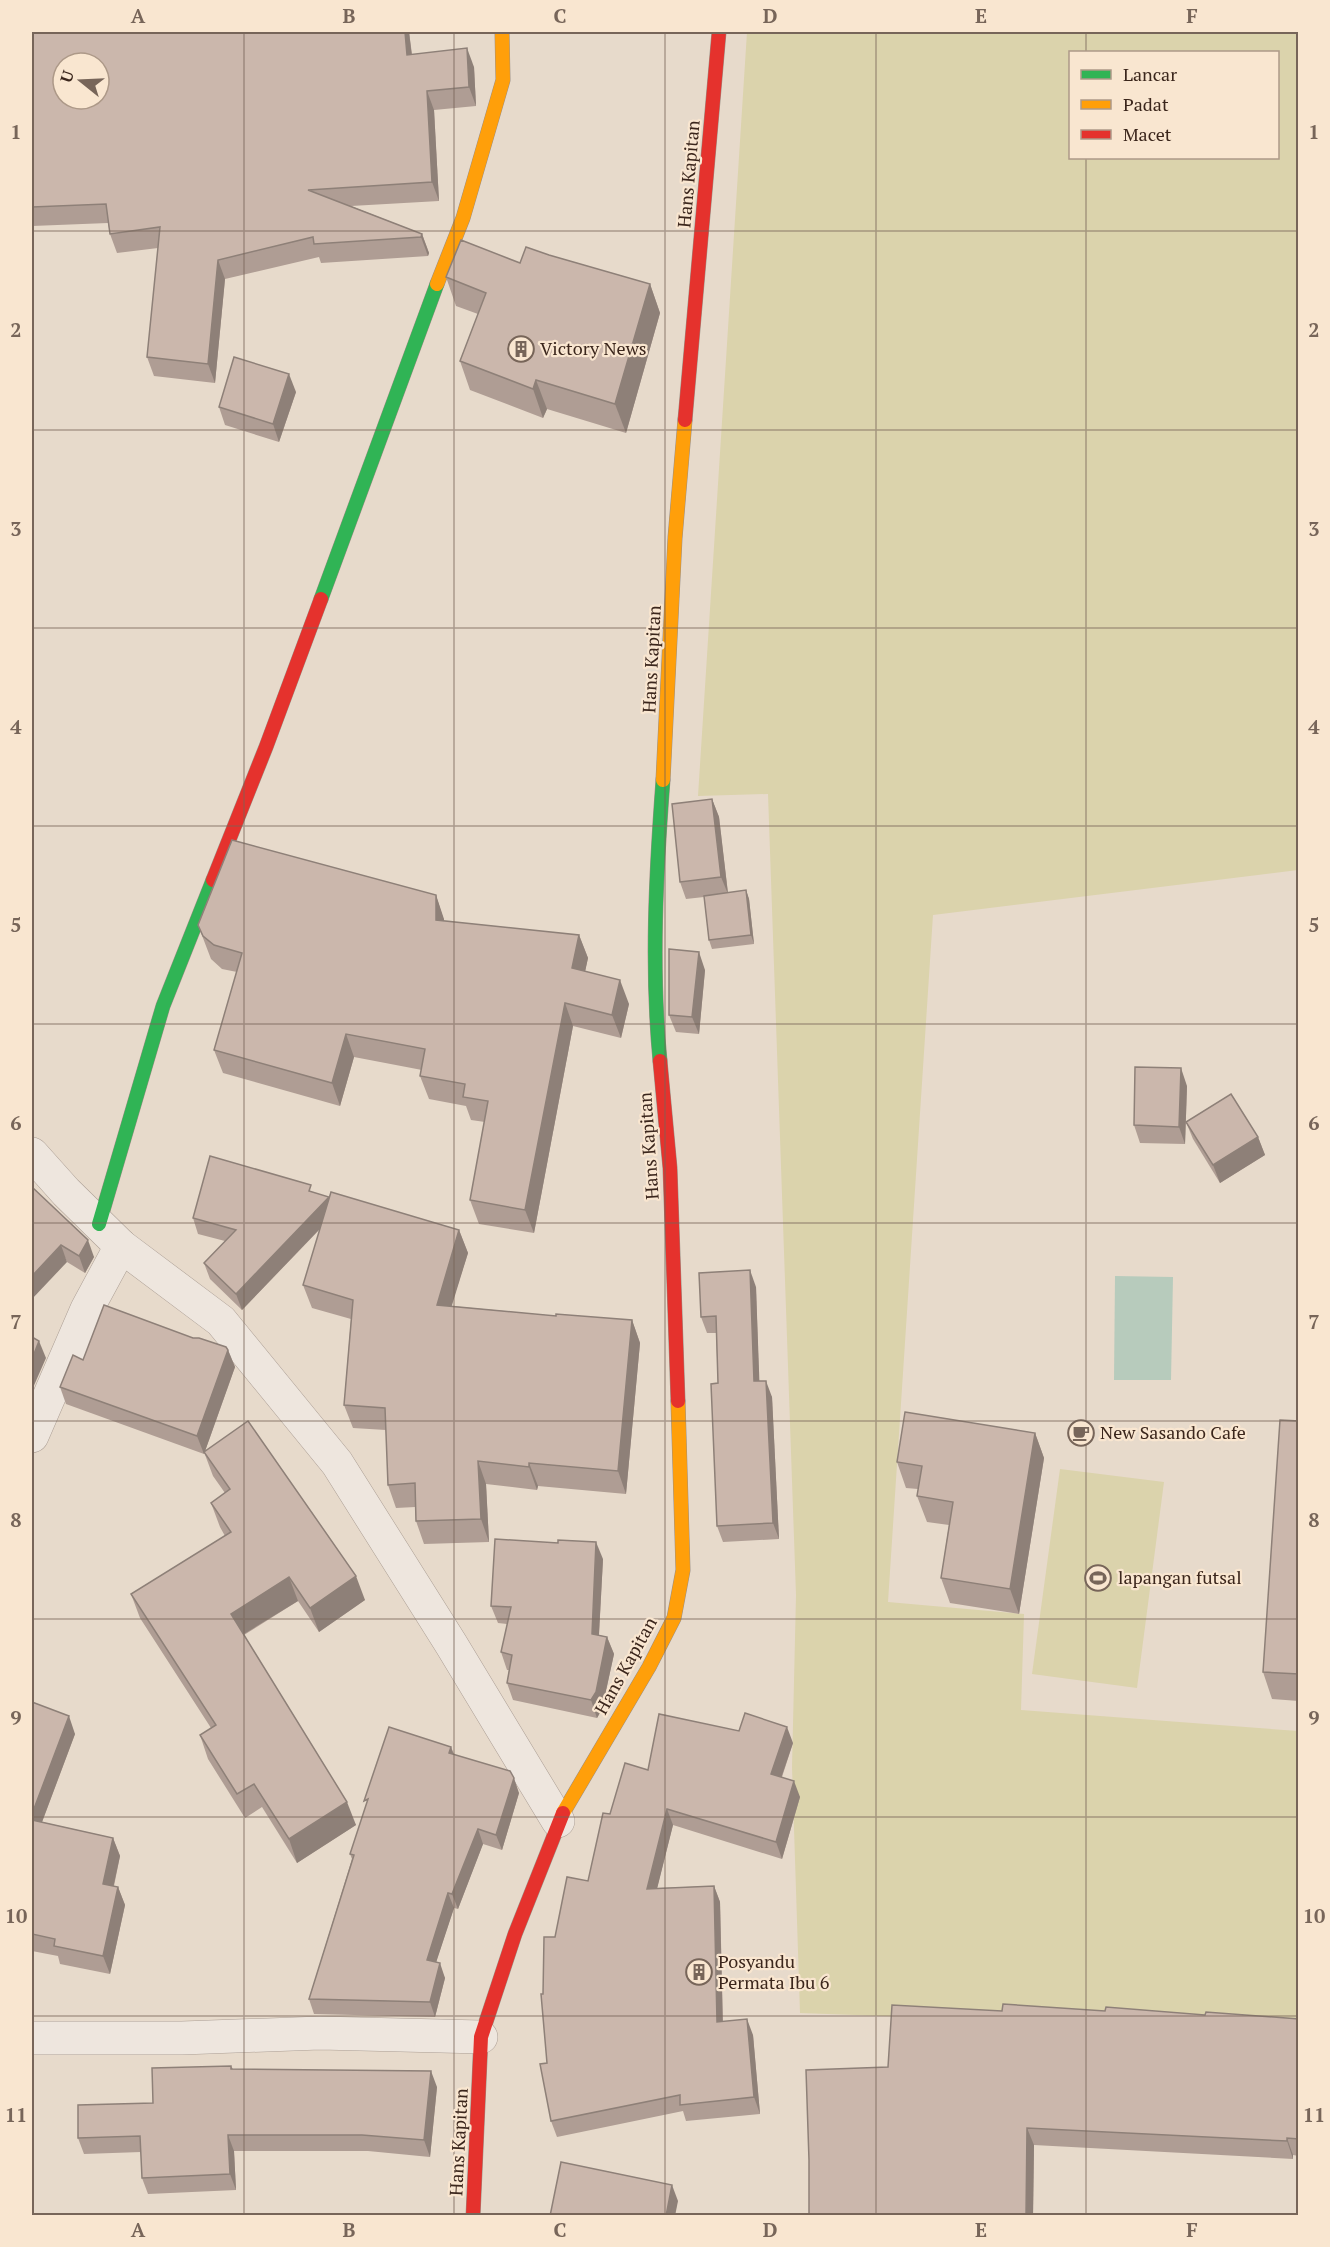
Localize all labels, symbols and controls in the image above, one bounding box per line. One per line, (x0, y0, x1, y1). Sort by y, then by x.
text: A (131, 2, 146, 29)
text: B (343, 2, 356, 29)
text: C (553, 2, 567, 29)
text: D (763, 2, 777, 29)
text: E (975, 2, 987, 29)
text: F (1186, 2, 1198, 29)
north arrow (51, 51, 111, 111)
legend (1069, 51, 1279, 159)
text: Lancar (1123, 62, 1177, 86)
text: U (55, 67, 79, 85)
text: Padat (1123, 92, 1169, 116)
text: 1 (10, 118, 22, 145)
text: 1 (1308, 118, 1320, 145)
street label: Hans Kapitan (671, 119, 705, 229)
text: Macet (1123, 122, 1172, 146)
text: 2 (10, 316, 22, 343)
text: 2 (1308, 316, 1320, 343)
building icon: Victory News (506, 334, 536, 364)
place label: Victory News (540, 336, 647, 360)
text: 3 (10, 515, 22, 542)
text: 3 (1308, 515, 1320, 542)
street label: Hans Kapitan (636, 604, 666, 713)
text: 4 (10, 713, 22, 740)
text: 4 (1308, 713, 1320, 740)
text: 5 (10, 911, 22, 938)
text: 5 (1308, 911, 1320, 938)
street label: Hans Kapitan (632, 1091, 664, 1201)
text: 6 (10, 1109, 22, 1136)
text: 6 (1308, 1109, 1320, 1136)
text: 7 (10, 1308, 22, 1335)
text: 7 (1308, 1308, 1320, 1335)
cafe icon: New Sasando Cafe (1066, 1418, 1096, 1448)
place label: New Sasando Cafe (1100, 1420, 1246, 1444)
text: 8 (10, 1506, 22, 1533)
text: 8 (1308, 1506, 1320, 1533)
sports icon: lapangan futsal (1083, 1563, 1113, 1593)
place label: lapangan futsal (1118, 1565, 1242, 1589)
street label: Hans Kapitan (588, 1612, 662, 1718)
text: 9 (10, 1704, 22, 1731)
text: 9 (1308, 1704, 1320, 1731)
text: 10 (5, 1902, 27, 1929)
text: 10 (1303, 1902, 1325, 1929)
place label: Posyandu Permata Ibu 6 (718, 1949, 830, 1994)
building icon: Posyandu Permata Ibu 6 (684, 1957, 714, 1987)
street label: Hans Kapitan (443, 2087, 473, 2196)
text: 11 (5, 2101, 27, 2128)
text: 11 (1303, 2101, 1325, 2128)
text: A (131, 2216, 146, 2243)
text: B (343, 2216, 356, 2243)
text: C (553, 2216, 567, 2243)
text: D (763, 2216, 777, 2243)
text: E (975, 2216, 987, 2243)
text: F (1186, 2216, 1198, 2243)

